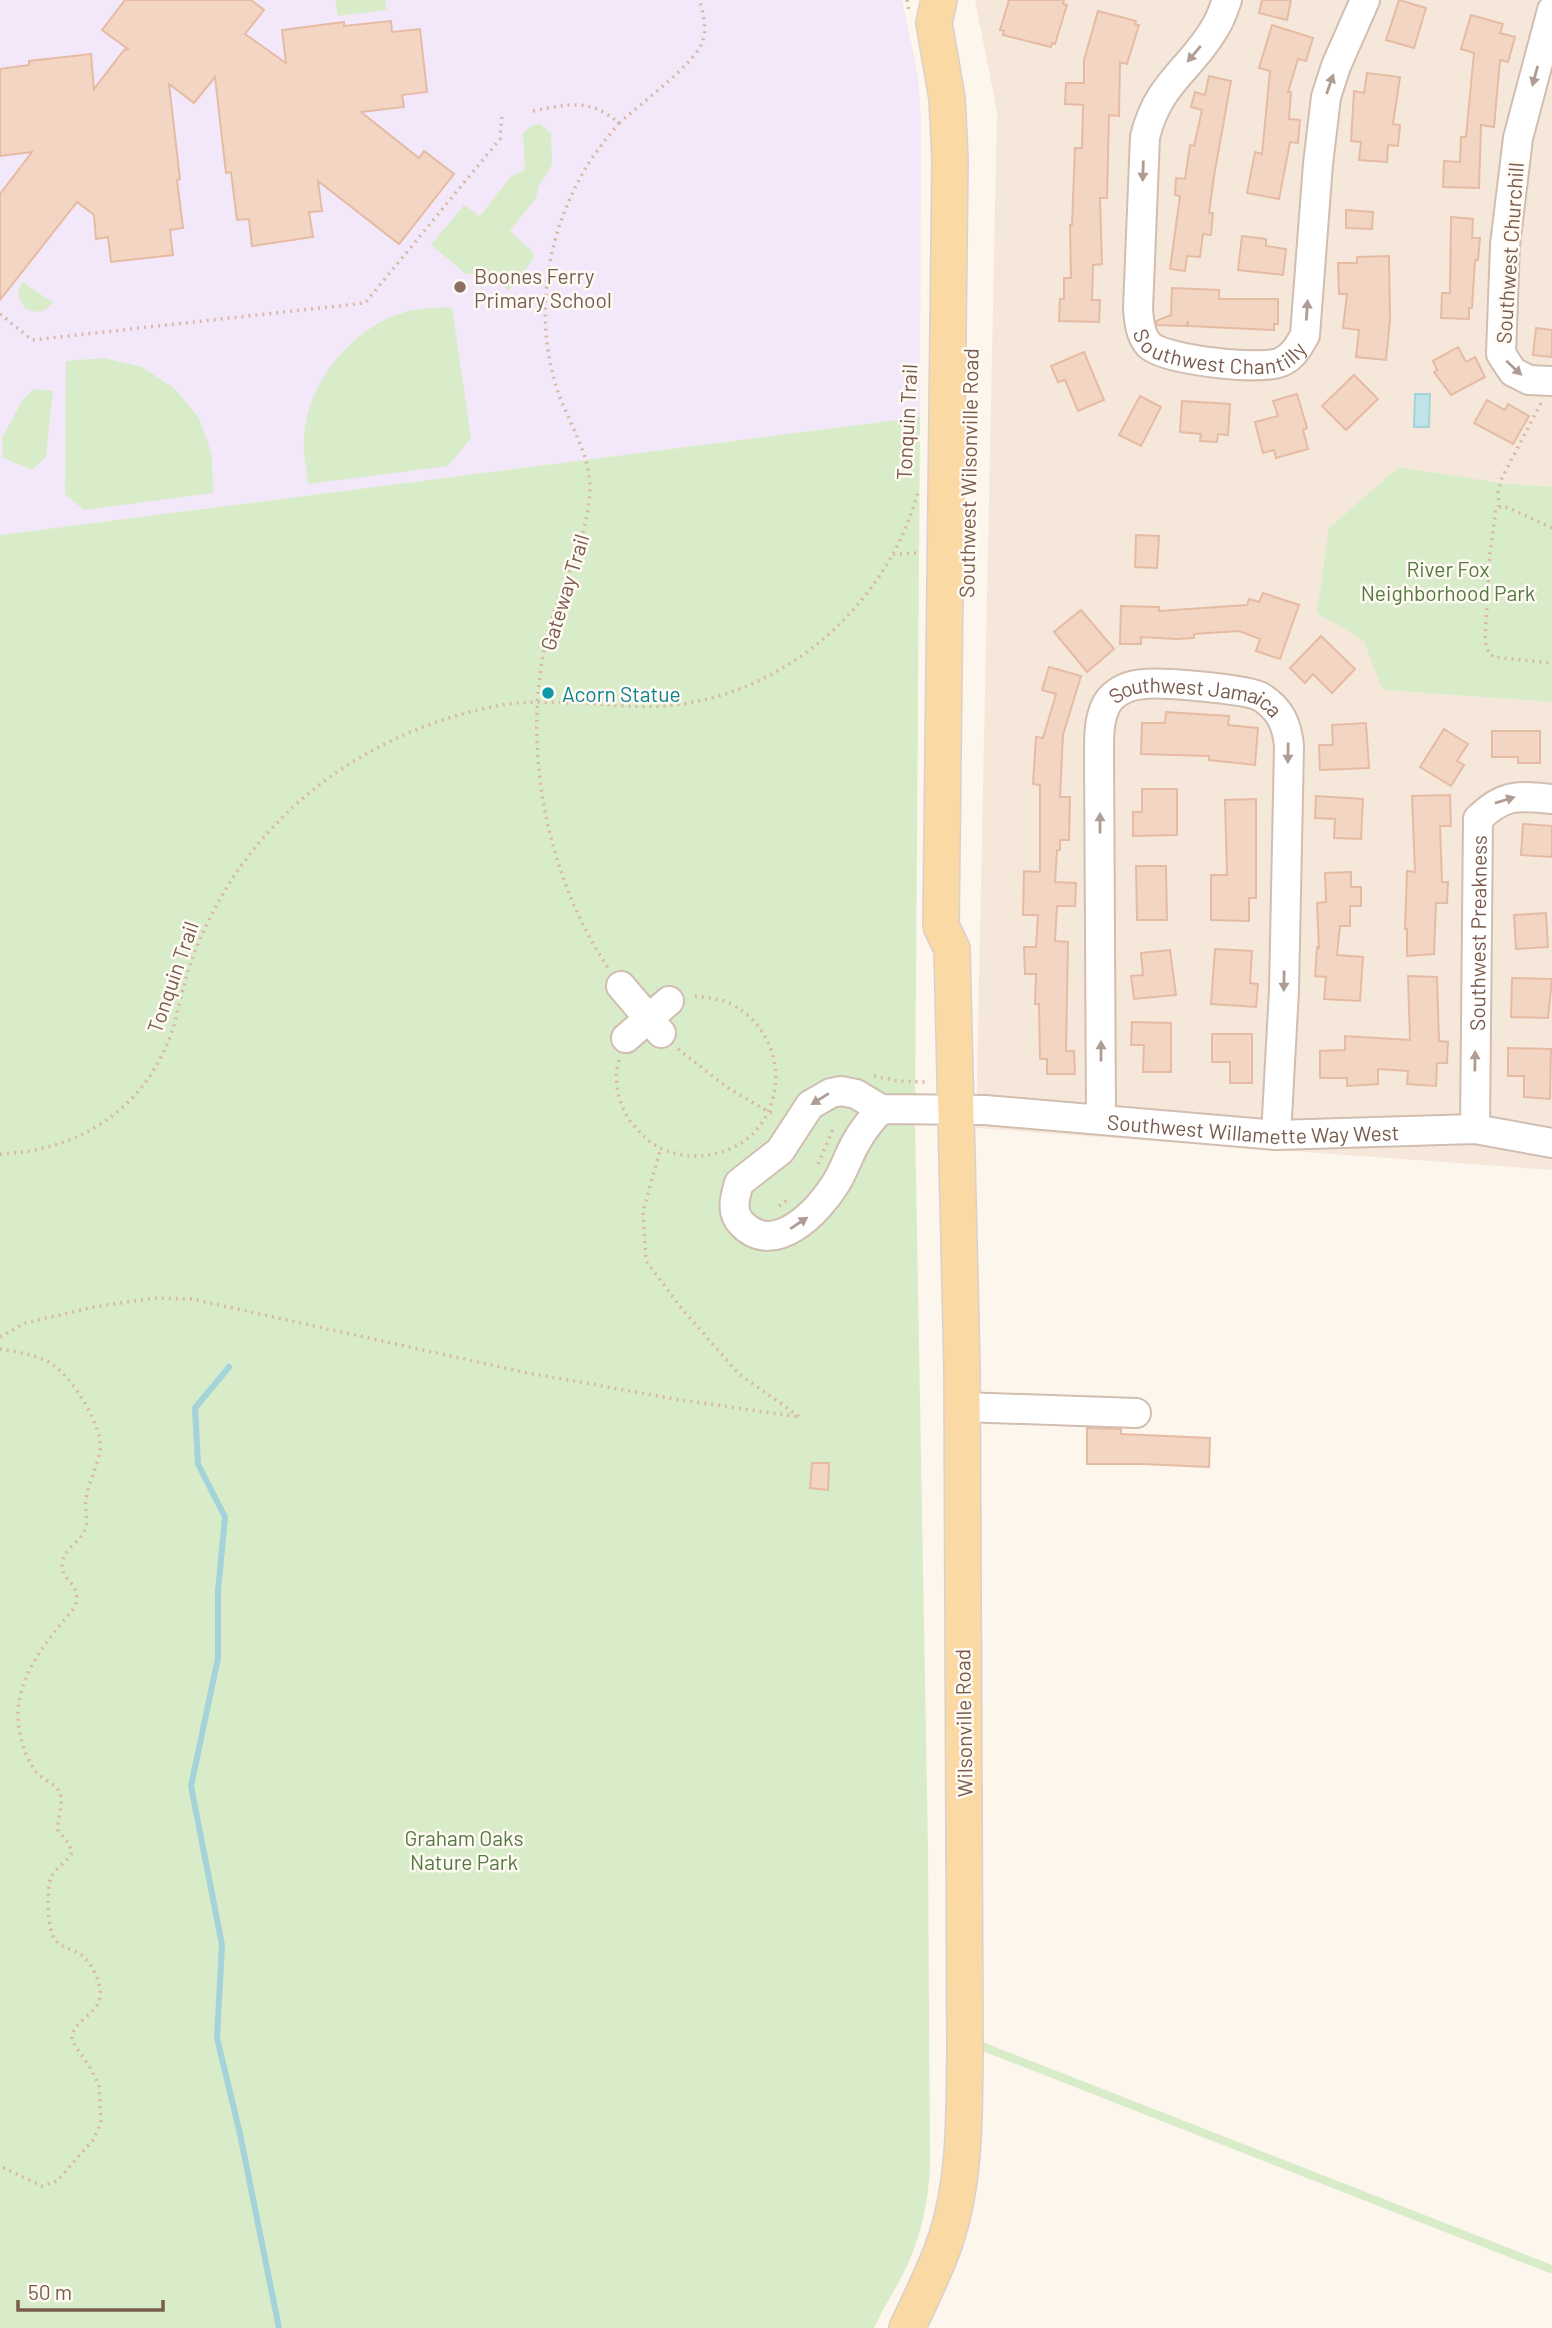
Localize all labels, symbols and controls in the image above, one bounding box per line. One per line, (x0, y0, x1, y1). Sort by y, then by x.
one-way arrow (1187, 46, 1202, 63)
one-way arrow (1529, 65, 1540, 87)
one-way arrow (1325, 73, 1336, 94)
one-way arrow (1138, 160, 1149, 182)
street label: Southwest Churchill (1490, 162, 1528, 344)
place label: Boones Ferry Primary School (474, 263, 612, 312)
marker: Boones Ferry Primary School (452, 279, 468, 295)
one-way arrow (1302, 299, 1313, 321)
street label: Southwest Chantilly (1131, 305, 1313, 349)
text: Southwest Chantilly (1129, 325, 1311, 378)
street label: Southwest Wilsonville Road (953, 348, 983, 598)
one-way arrow (1505, 360, 1522, 376)
street label: Tonquin Trail (890, 363, 922, 481)
street label: Gateway Trail (534, 531, 594, 653)
park label: River Fox Neighborhood Park (1361, 556, 1535, 605)
street label: Southwest Jamaica (1103, 671, 1288, 721)
place label: Acorn Statue (562, 681, 681, 706)
marker: Acorn Statue (540, 685, 556, 701)
one-way arrow (1282, 743, 1294, 765)
one-way arrow (1495, 794, 1516, 804)
one-way arrow (1094, 812, 1106, 834)
street label: Southwest Preakness (1463, 835, 1490, 1031)
street label: Tonquin Trail (141, 918, 203, 1036)
one-way arrow (1278, 970, 1290, 992)
one-way arrow (1095, 1039, 1107, 1061)
one-way arrow (1469, 1050, 1480, 1072)
one-way arrow (810, 1093, 830, 1106)
street label: Southwest Willamette Way West (1106, 1108, 1400, 1148)
one-way arrow (789, 1216, 809, 1229)
street label: Wilsonville Road (949, 1649, 977, 1797)
park label: Graham Oaks Nature Park (404, 1825, 524, 1874)
scale bar (18, 2268, 163, 2312)
text: 50 m (28, 2279, 72, 2304)

